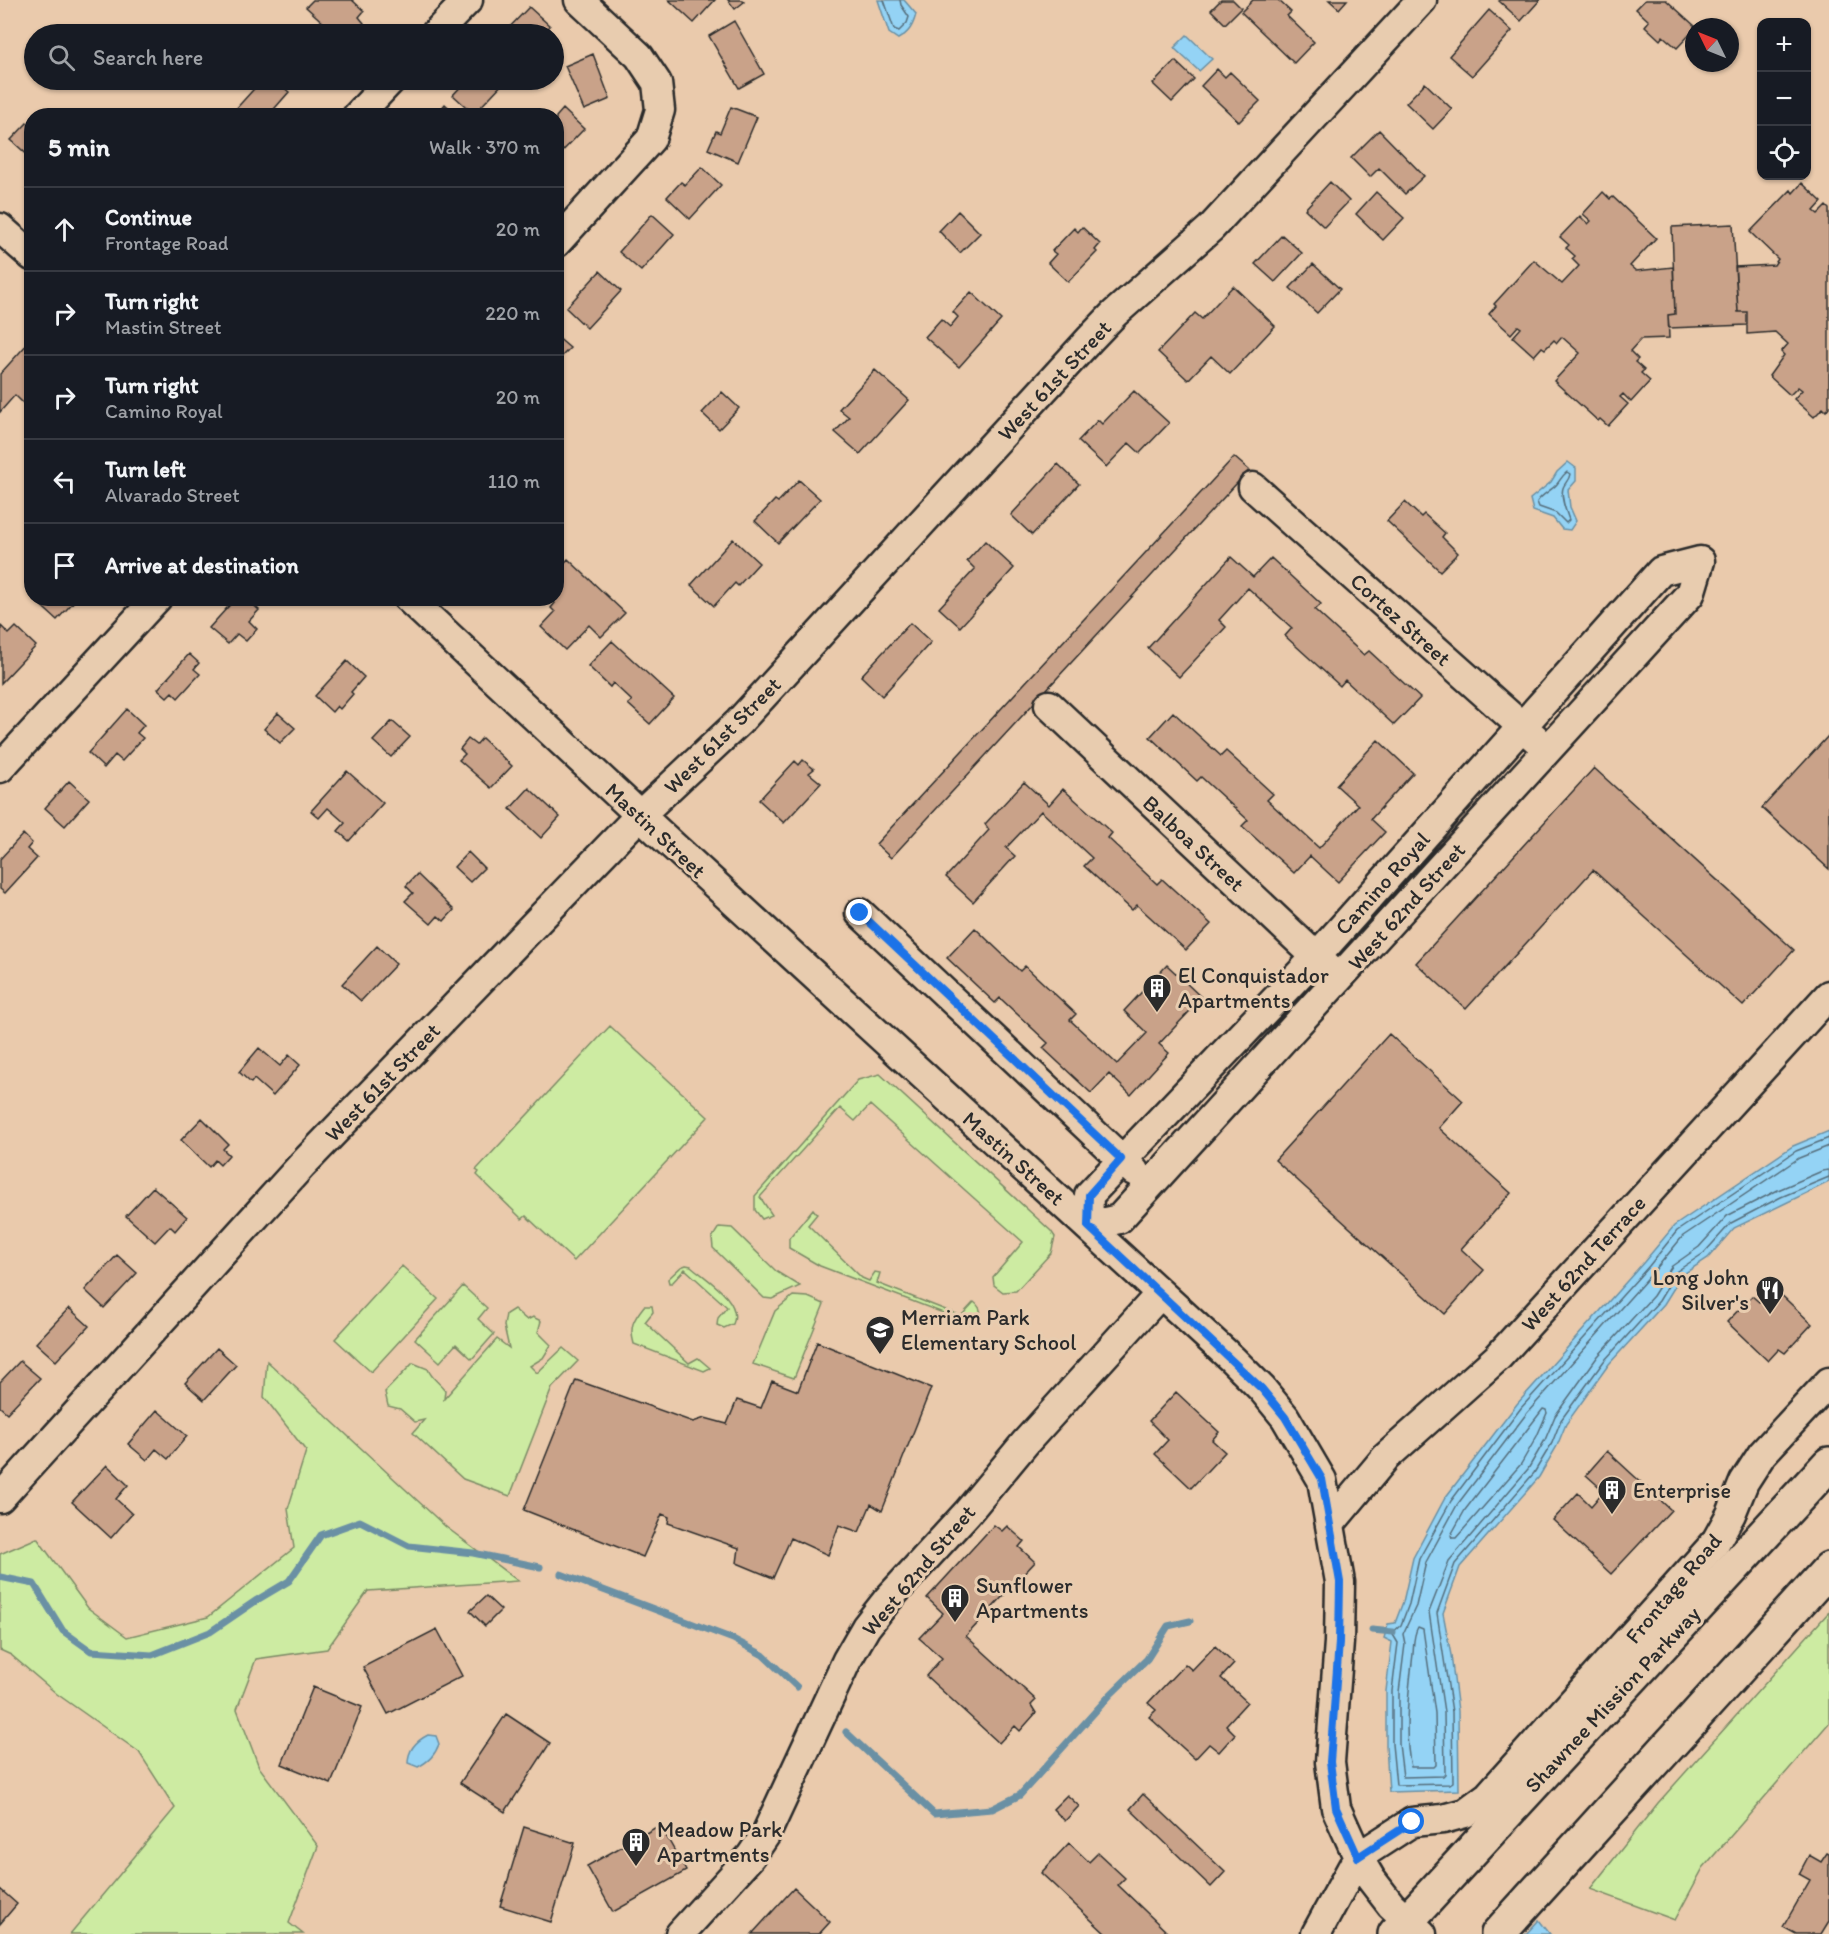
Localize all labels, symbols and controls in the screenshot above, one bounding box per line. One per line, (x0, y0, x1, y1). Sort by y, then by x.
north arrow (1685, 18, 1739, 72)
map controls (1757, 18, 1811, 180)
button: + (1757, 18, 1811, 72)
search box (24, 24, 564, 90)
icon: search (45, 41, 78, 74)
text: Search here (93, 44, 203, 71)
button: − (1757, 72, 1811, 126)
button: locate (1757, 126, 1811, 180)
text: 5 min (48, 131, 110, 163)
text: Walk · 370 m (429, 135, 540, 159)
text: Continue (105, 204, 192, 231)
icon: ahead (48, 213, 81, 246)
text: 20 m (496, 217, 540, 241)
text: Frontage Road (105, 231, 228, 255)
text: Turn right (105, 288, 199, 315)
icon: right (48, 297, 81, 330)
text: 220 m (485, 301, 540, 325)
street label: West 61st Street (992, 314, 1117, 446)
text: Mastin Street (105, 315, 221, 339)
text: Turn right (105, 372, 199, 399)
icon: right (48, 381, 81, 414)
text: 20 m (496, 385, 540, 409)
text: Camino Royal (105, 399, 223, 423)
text: Turn left (105, 456, 186, 483)
icon: left (48, 465, 81, 498)
text: 110 m (488, 469, 540, 493)
text: Alvarado Street (105, 483, 240, 507)
icon: arrive (48, 549, 81, 582)
text: Arrive at destination (105, 552, 299, 579)
street label: Cortez Street (1345, 567, 1457, 672)
street label: West 61st Street (658, 671, 787, 800)
street label: Mastin Street (600, 777, 712, 884)
street label: Balboa Street (1137, 789, 1250, 897)
street label: Camino Royal (1329, 826, 1436, 940)
street label: West 62nd Street (1342, 837, 1471, 976)
route end (846, 899, 872, 925)
place label: El Conquistador Apartments (1178, 962, 1329, 1014)
building icon: El Conquistador Apartments (1141, 972, 1173, 1014)
street label: West 61st Street (319, 1017, 446, 1147)
street label: Mastin Street (957, 1105, 1070, 1211)
street label: West 62nd Terrace (1515, 1190, 1652, 1337)
place label: Long John Silver's (1653, 1264, 1750, 1316)
restaurant icon: Long John Silver's (1754, 1274, 1786, 1316)
place label: Merriam Park Elementary School (901, 1304, 1076, 1356)
school or university icon: Merriam Park Elementary School (864, 1314, 896, 1356)
building icon: Enterprise (1596, 1474, 1628, 1516)
place label: Enterprise (1633, 1477, 1731, 1504)
street label: West 62nd Street (856, 1499, 981, 1641)
street label: Frontage Road (1619, 1527, 1728, 1649)
place label: Sunflower Apartments (976, 1572, 1089, 1624)
building icon: Sunflower Apartments (939, 1582, 971, 1624)
street label: Shawnee Mission Parkway (1519, 1600, 1706, 1798)
route start (1398, 1808, 1424, 1834)
place label: Meadow Park Apartments (657, 1816, 783, 1868)
building icon: Meadow Park Apartments (620, 1826, 652, 1868)

